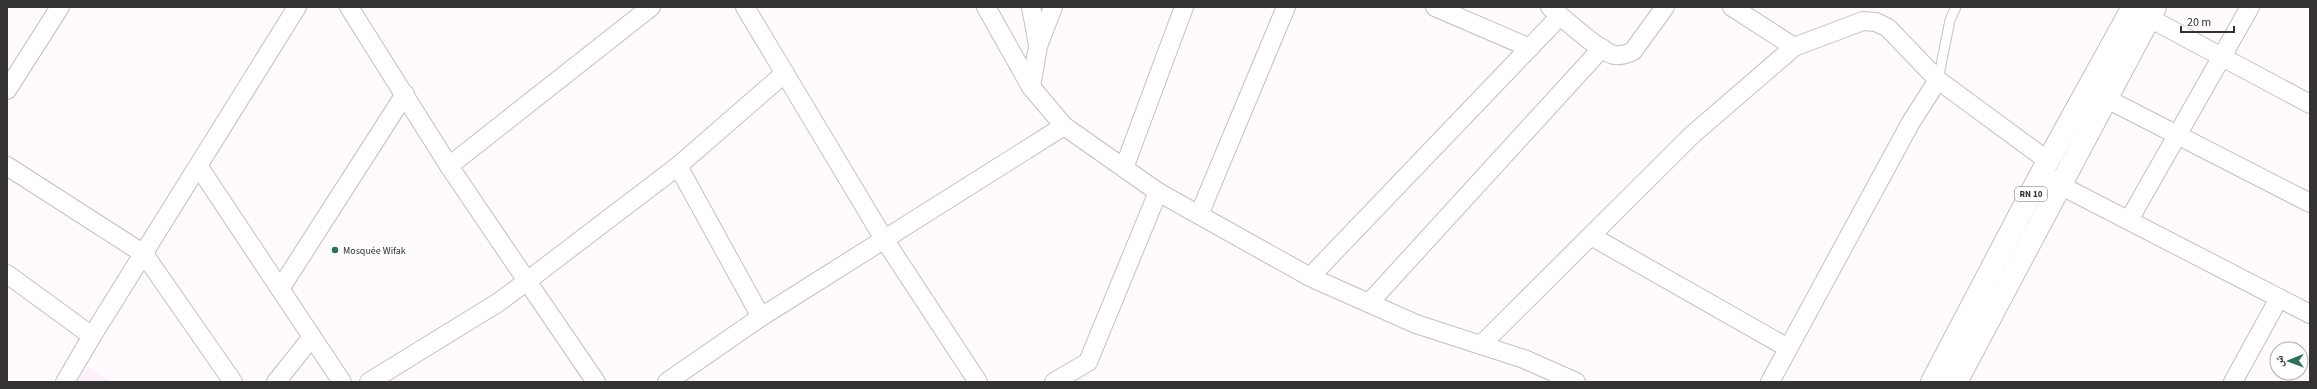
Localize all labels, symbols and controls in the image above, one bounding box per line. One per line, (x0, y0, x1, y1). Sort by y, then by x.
scale bar (2181, 8, 2234, 34)
text: 20 m (2187, 14, 2211, 31)
road number: RN 10 (2015, 187, 2047, 201)
place label: Mosquée Wifak (343, 244, 406, 258)
marker: Mosquée Wifak (330, 245, 340, 255)
north arrow (2269, 341, 2309, 381)
text: ش (2272, 355, 2287, 367)

